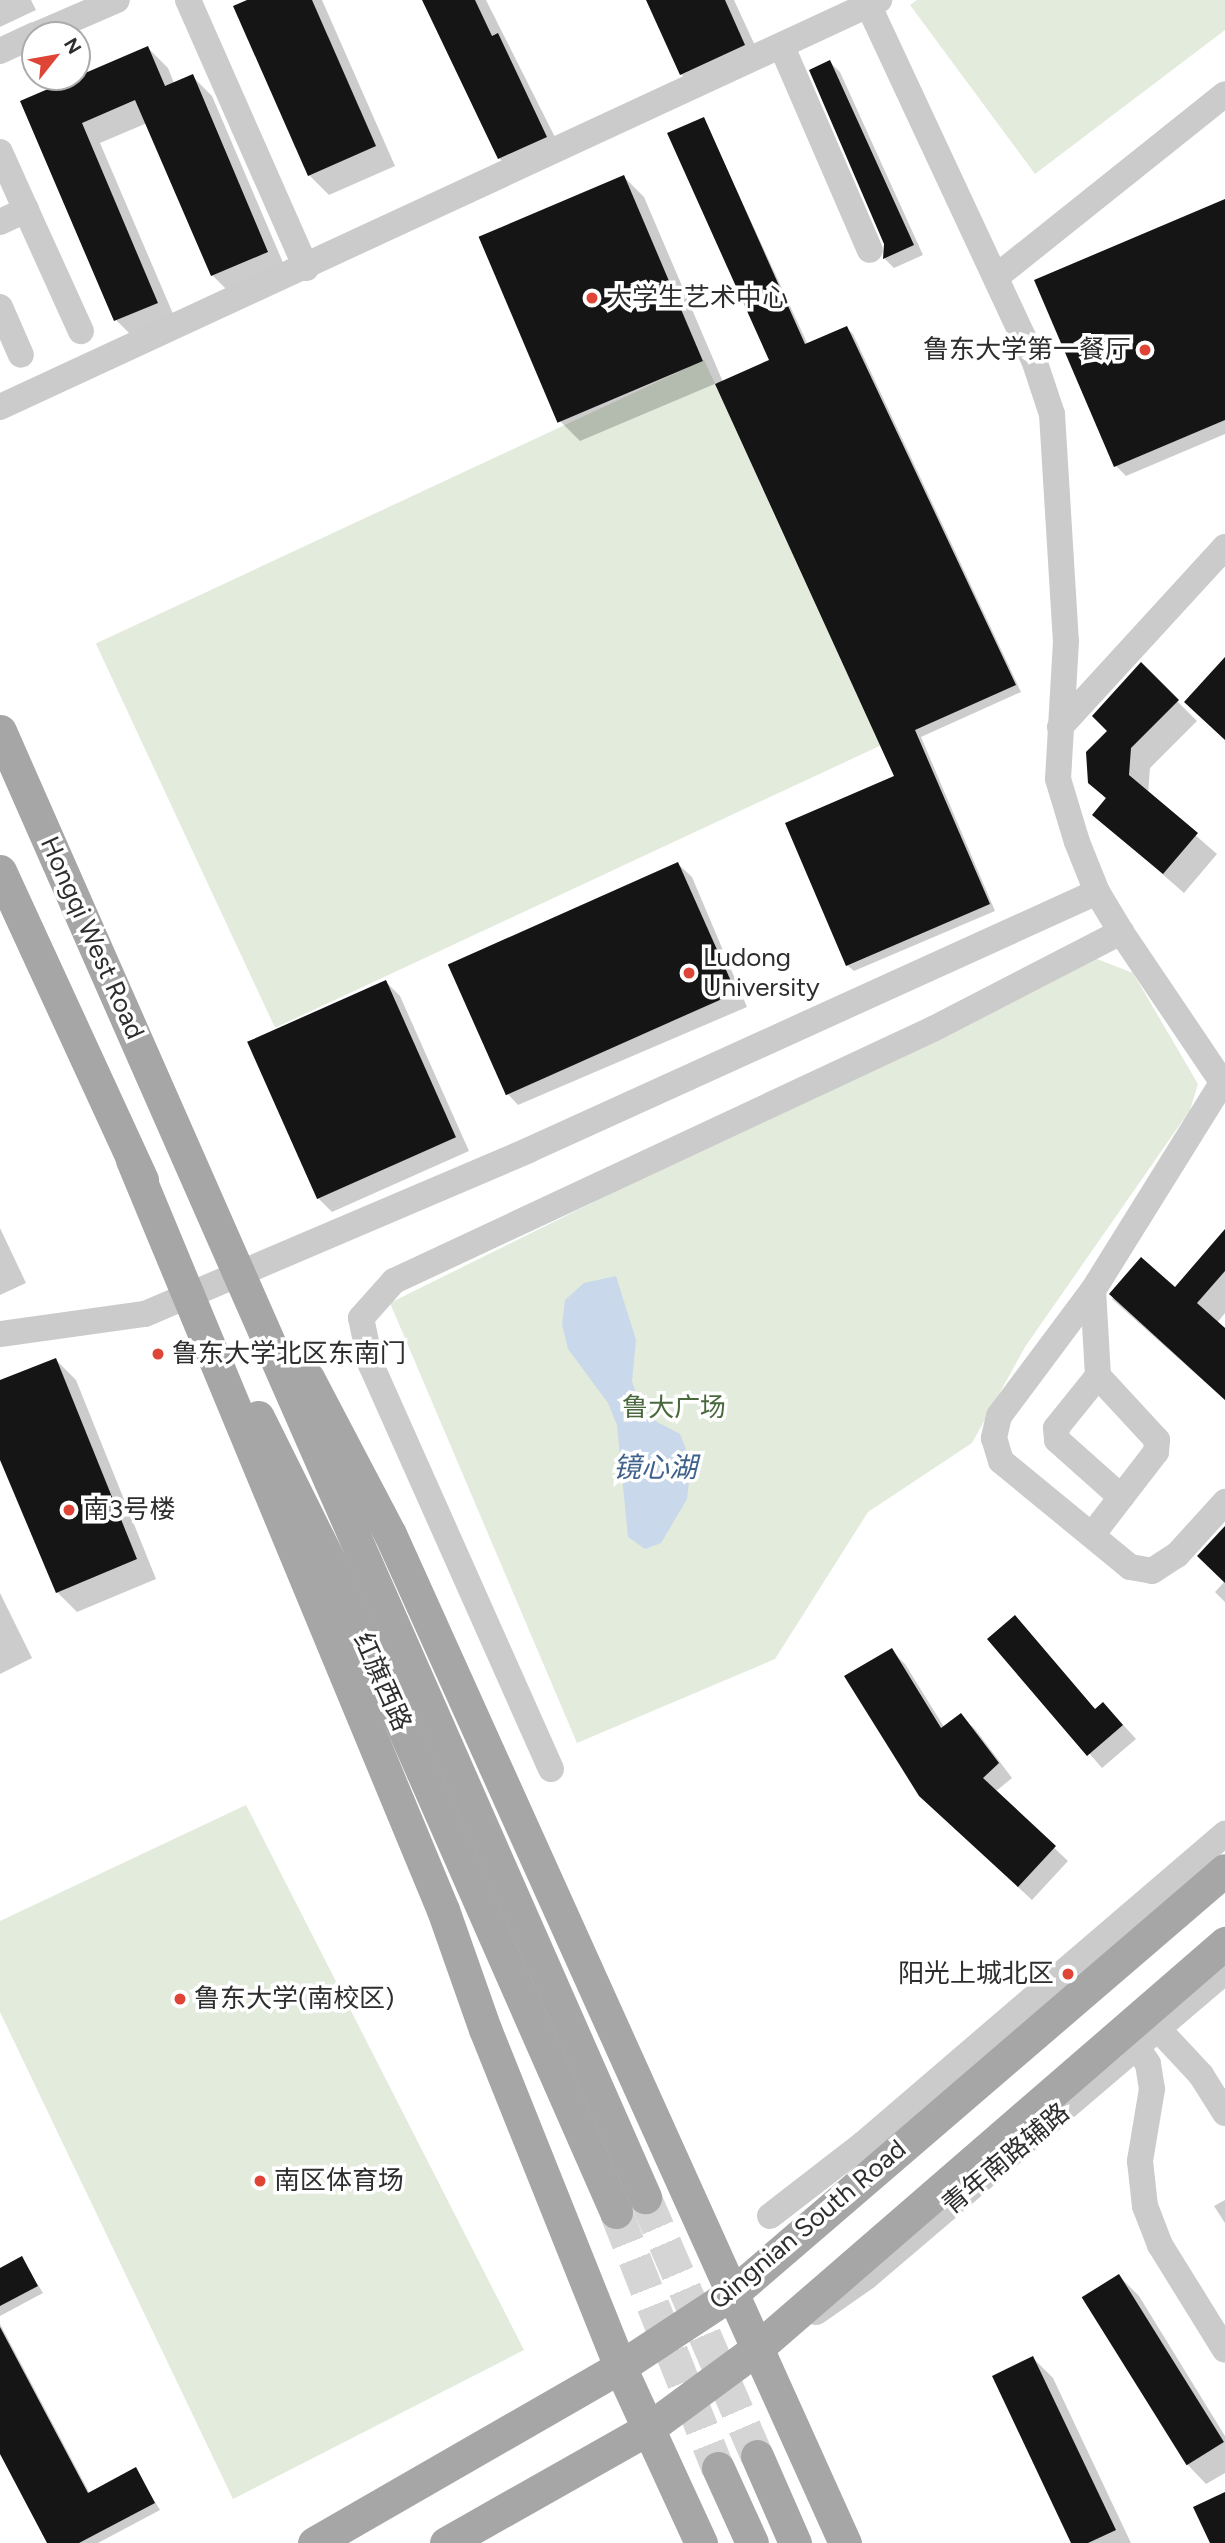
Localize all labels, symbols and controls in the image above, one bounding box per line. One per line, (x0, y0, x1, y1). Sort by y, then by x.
north arrow (21, 21, 91, 91)
text: N (59, 34, 86, 58)
place label: 大学生艺术中心 (606, 282, 788, 314)
marker: 大学生艺术中心 (584, 290, 600, 306)
place label: 鲁东大学第一餐厅 (923, 334, 1131, 366)
marker: 鲁东大学第一餐厅 (1137, 342, 1153, 358)
street label: Hongqi West Road (33, 832, 151, 1044)
place label: Ludong University (703, 942, 820, 1004)
marker: Ludong University (681, 965, 697, 981)
place label: 鲁东大学北区东南门 (172, 1338, 406, 1370)
marker: 鲁东大学北区东南门 (150, 1346, 166, 1362)
park label: 鲁大广场 (622, 1392, 726, 1424)
water label: 镜心湖 (613, 1450, 697, 1484)
place label: 南3号楼 (83, 1494, 175, 1526)
marker: 南3号楼 (61, 1502, 77, 1518)
street label: 红旗西路 (347, 1628, 417, 1736)
place label: 阳光上城北区 (898, 1958, 1054, 1990)
marker: 阳光上城北区 (1060, 1966, 1076, 1982)
place label: 鲁东大学(南校区) (194, 1983, 394, 2015)
marker: 鲁东大学(南校区) (172, 1991, 188, 2007)
street label: 青年南路辅路 (936, 2097, 1076, 2221)
street label: Qingnian South Road (703, 2134, 913, 2316)
place label: 南区体育场 (274, 2165, 404, 2197)
marker: 南区体育场 (252, 2173, 268, 2189)

